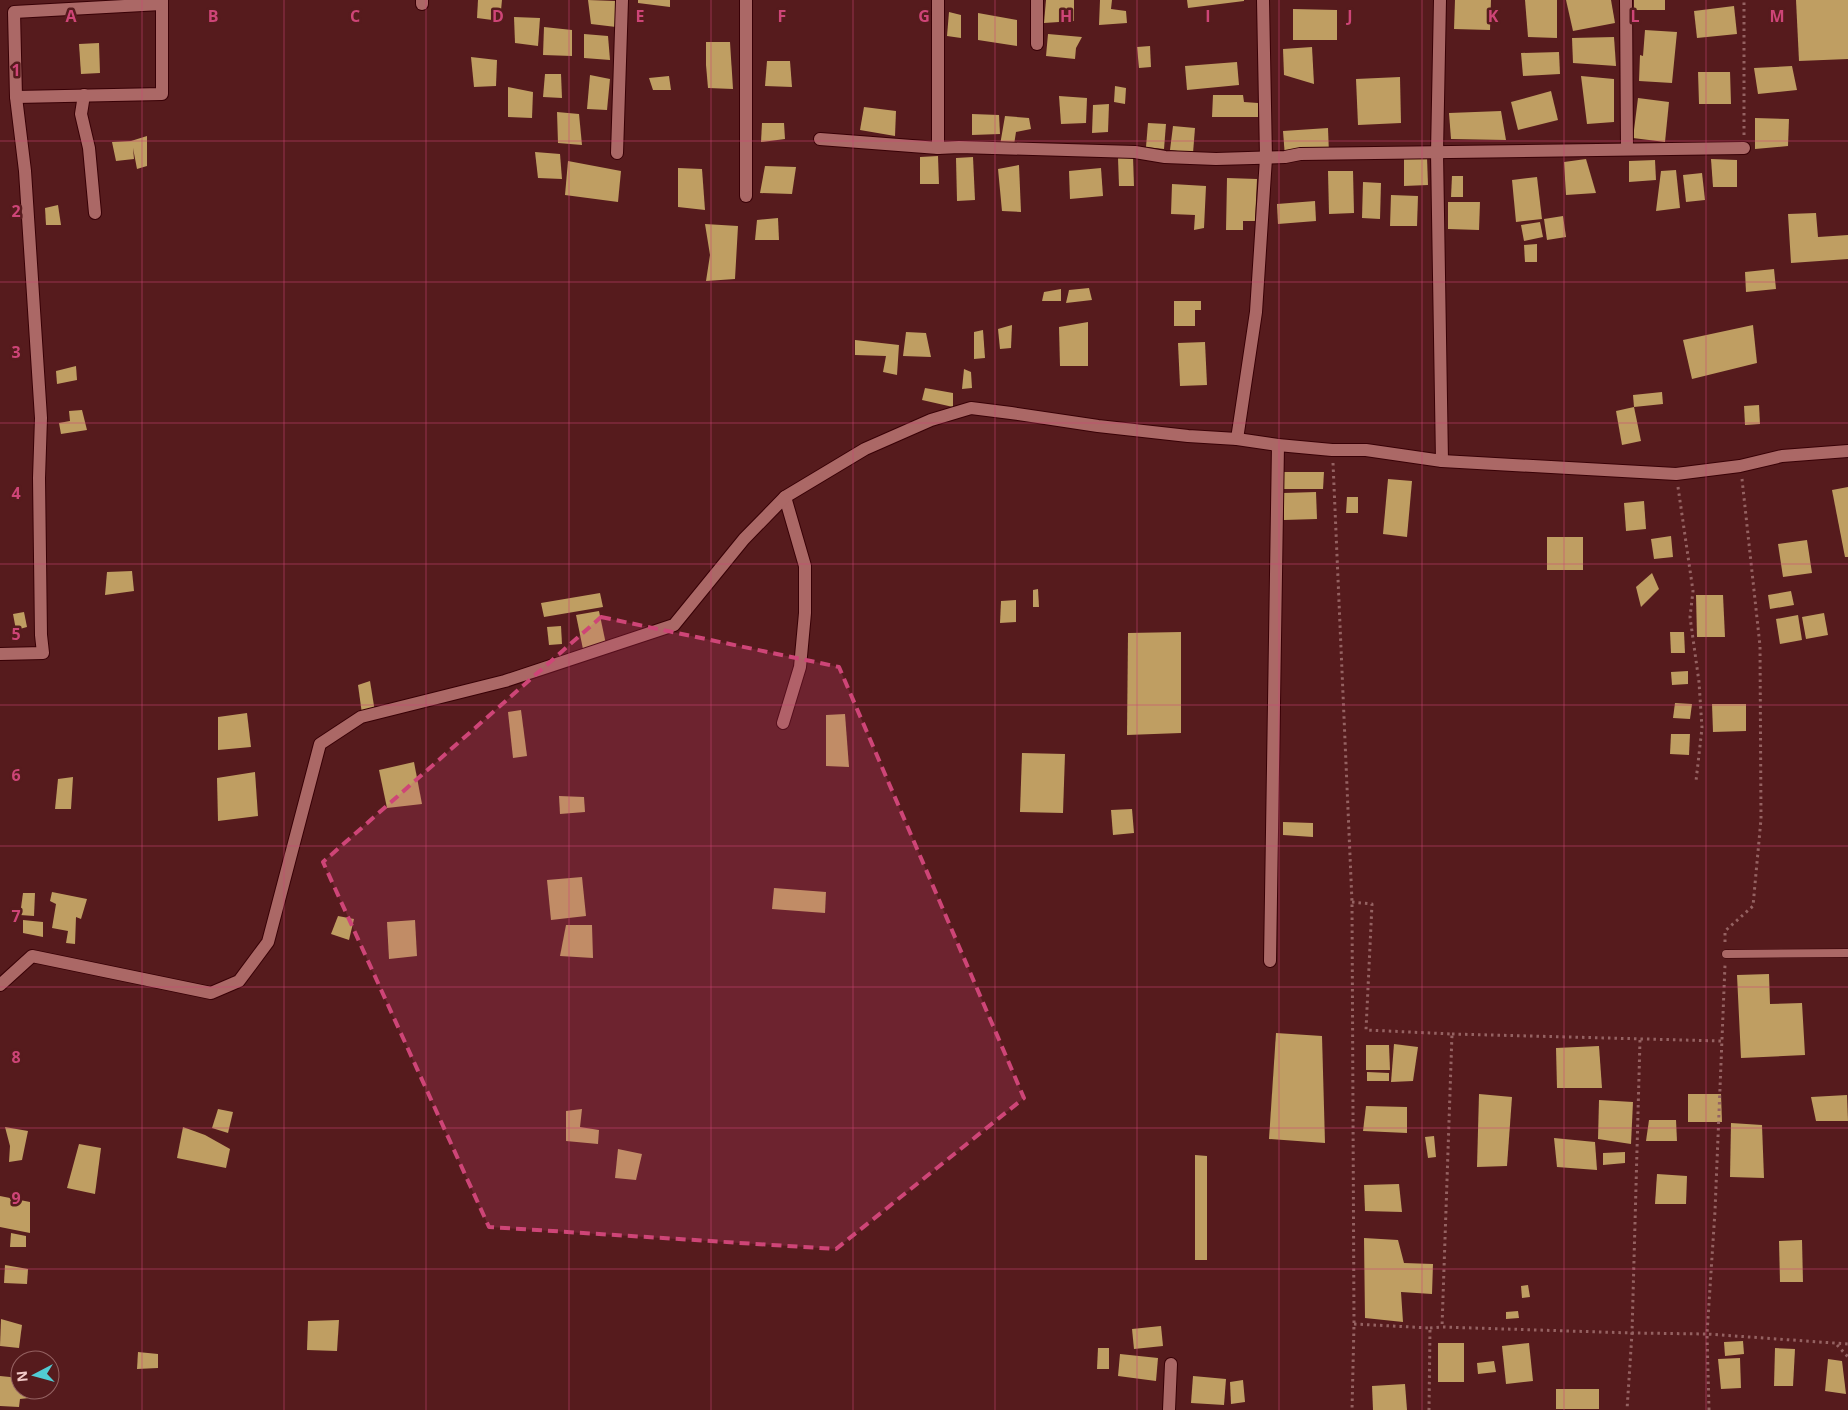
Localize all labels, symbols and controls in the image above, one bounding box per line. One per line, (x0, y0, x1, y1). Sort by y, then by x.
text: A (65, 5, 77, 27)
text: B (208, 5, 218, 27)
text: C (350, 5, 360, 27)
text: D (492, 5, 504, 27)
text: E (636, 5, 645, 27)
text: F (778, 5, 786, 27)
text: G (918, 5, 930, 27)
text: H (1060, 5, 1072, 27)
text: I (1205, 5, 1211, 27)
text: J (1345, 5, 1353, 27)
text: K (1488, 5, 1499, 27)
text: L (1630, 5, 1640, 27)
text: M (1769, 5, 1785, 27)
text: 1 (11, 59, 21, 81)
text: 2 (11, 200, 21, 222)
text: 3 (11, 341, 21, 363)
text: 4 (11, 482, 21, 504)
text: 5 (11, 623, 21, 645)
text: 6 (11, 764, 21, 786)
text: 7 (11, 905, 21, 927)
text: 8 (11, 1046, 21, 1068)
text: 9 (11, 1187, 21, 1209)
north arrow (10, 1350, 60, 1400)
text: N (12, 1370, 32, 1383)

